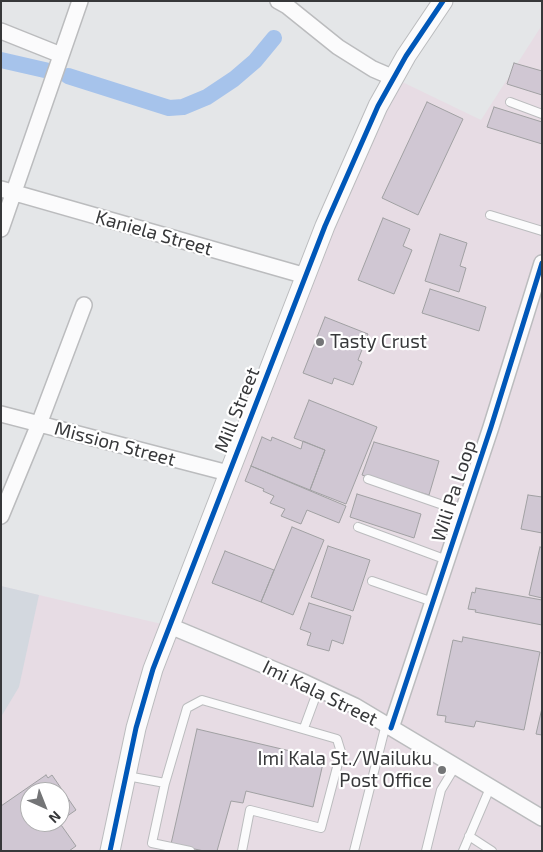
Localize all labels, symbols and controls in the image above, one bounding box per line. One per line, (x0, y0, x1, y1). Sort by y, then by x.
street label: Kaniela Street (93, 205, 215, 261)
place label: Tasty Crust (330, 331, 427, 353)
marker: Tasty Crust (314, 336, 326, 348)
street label: Mill Street (210, 364, 264, 456)
street label: Mission Street (52, 417, 178, 471)
street label: Wili Pa Loop (427, 437, 481, 545)
street label: Imi Kala Street (259, 655, 381, 731)
place label: Imi Kala St./Wailuku Post Office (258, 748, 432, 792)
marker: Imi Kala St./Wailuku Post Office (436, 764, 448, 776)
north arrow (20, 782, 70, 832)
text: N (46, 808, 65, 827)

